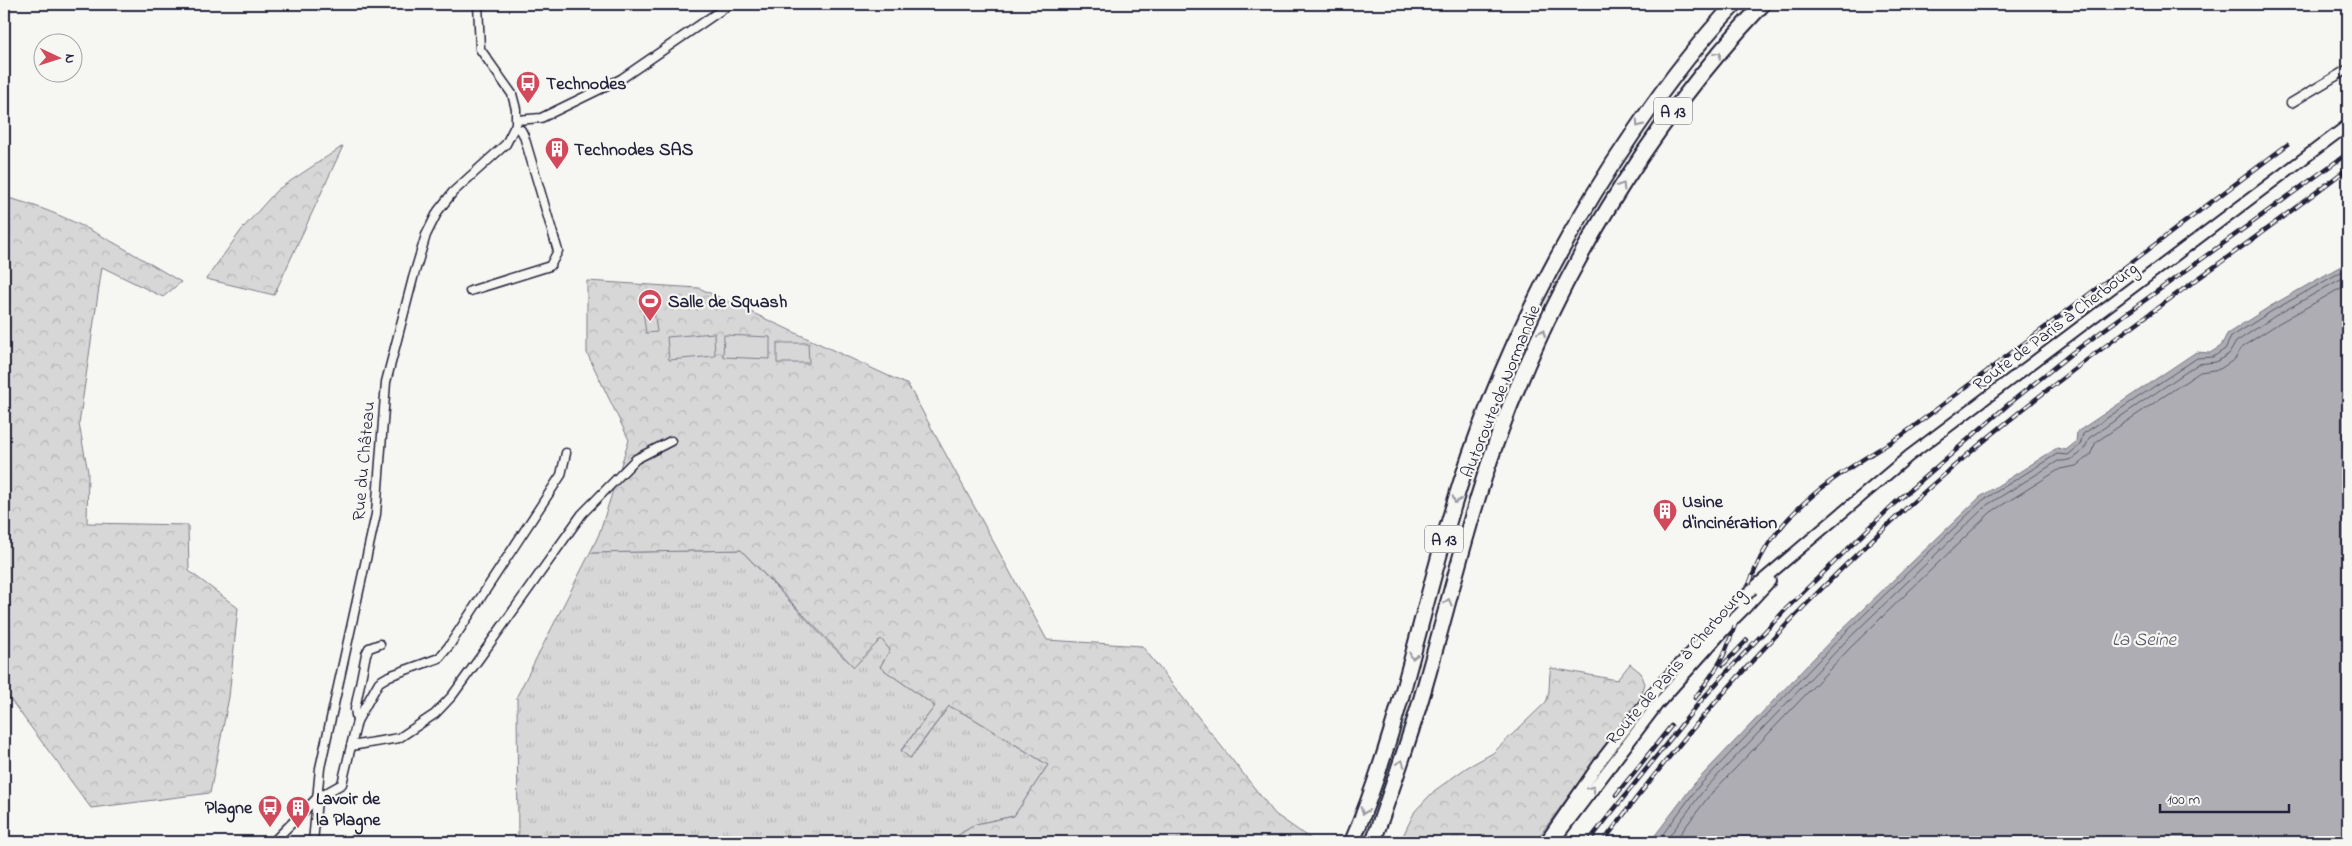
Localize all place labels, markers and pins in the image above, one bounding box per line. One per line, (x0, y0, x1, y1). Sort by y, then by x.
bus stop icon: Technodes (515, 70, 541, 104)
place label: Technodes (546, 72, 627, 98)
building icon: Technodes SAS (544, 136, 570, 170)
place label: Technodes SAS (574, 138, 694, 164)
sports icon: Salle de Squash (637, 288, 663, 322)
place label: Salle de Squash (668, 290, 788, 316)
place label: Usine d'incinération (1682, 490, 1777, 537)
building icon: Usine d'incinération (1652, 498, 1678, 532)
place label: Lavoir de la Plagne (316, 787, 381, 835)
bus stop icon: Plagne (257, 794, 283, 828)
building icon: Lavoir de la Plagne (285, 795, 311, 829)
place label: Plagne (205, 796, 253, 823)

